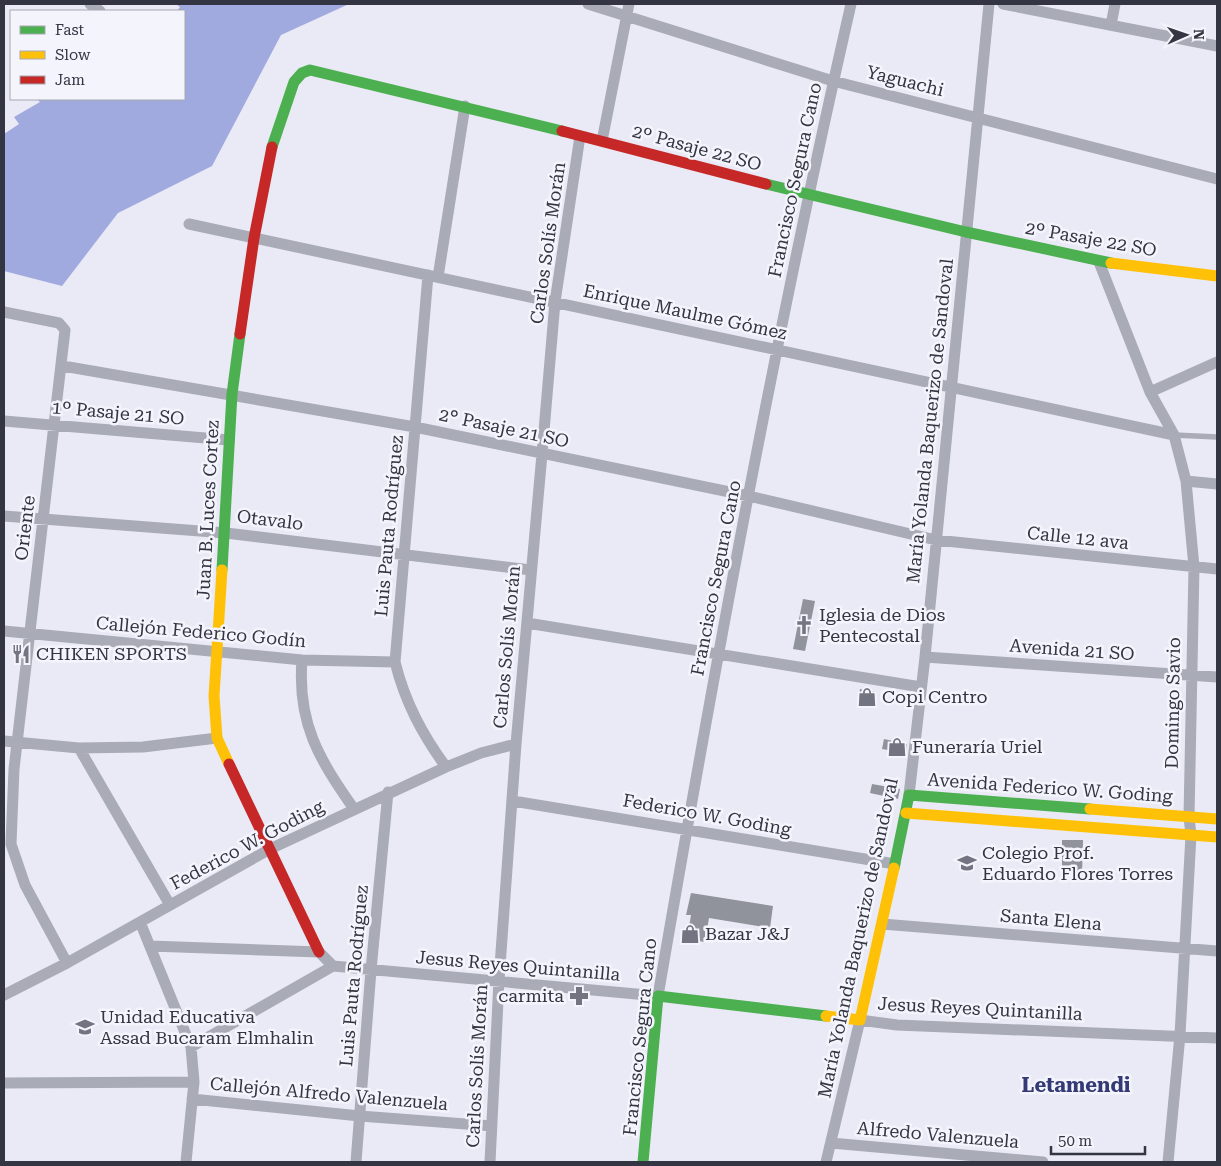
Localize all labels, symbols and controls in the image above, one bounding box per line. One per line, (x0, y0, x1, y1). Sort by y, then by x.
legend (10, 10, 185, 100)
north arrow (1161, 10, 1211, 60)
text: Fast (55, 21, 85, 39)
text: N (1191, 29, 1207, 40)
text: Slow (55, 46, 91, 64)
street label: Yaguachi (864, 61, 946, 100)
text: Jam (55, 71, 85, 89)
street label: Francisco Segura Cano (764, 80, 825, 279)
street label: 2º Pasaje 22 SO (630, 120, 764, 175)
street label: Carlos Solís Morán (526, 160, 569, 325)
street label: 2º Pasaje 22 SO (1024, 217, 1158, 260)
street label: María Yolanda Baquerizo de Sandoval (902, 257, 957, 584)
street label: Enrique Maulme Gómez (581, 280, 789, 343)
street label: 1º Pasaje 21 SO (51, 396, 185, 429)
street label: 2° Pasaje 21 SO (437, 403, 571, 452)
street label: Juan B. Luces Cortez (192, 419, 223, 600)
street label: Luis Pauta Rodríguez (370, 434, 407, 617)
street label: Francisco Segura Cano (686, 478, 745, 677)
street label: Oriente (10, 494, 39, 562)
street label: Otavalo (236, 505, 304, 534)
street label: Calle 12 ava (1026, 522, 1130, 553)
street label: Carlos Solís Morán (489, 564, 524, 729)
place label: Iglesia de Dios Pentecostal (819, 604, 945, 646)
street label: Callejón Federico Godín (95, 612, 307, 651)
church icon: Iglesia de Dios Pentecostal (793, 614, 815, 636)
street label: Avenida 21 SO (1009, 635, 1135, 664)
street label: Domingo Savio (1161, 637, 1184, 769)
restaurant icon: CHIKEN SPORTS (10, 643, 32, 665)
place label: CHIKEN SPORTS (36, 643, 187, 664)
shop icon: Copi Centro (856, 686, 878, 708)
place label: Copi Centro (882, 686, 988, 707)
shop icon: Funeraría Uriel (886, 736, 908, 758)
place label: Funeraría Uriel (912, 736, 1043, 757)
street label: Avenida Federico W. Goding (927, 768, 1174, 807)
street label: María Yolanda Baquerizo de Sandoval (813, 776, 902, 1100)
street label: Federico W. Goding (621, 789, 794, 840)
street label: Federico W. Goding (166, 795, 328, 894)
place label: Colegio Prof. Eduardo Flores Torres (982, 842, 1173, 884)
school or university icon: Colegio Prof. Eduardo Flores Torres (956, 852, 978, 874)
street label: Luis Pauta Rodríguez (335, 884, 372, 1067)
street label: Santa Elena (999, 905, 1103, 934)
shop icon: Bazar J&J (679, 923, 701, 945)
place label: Bazar J&J (705, 923, 790, 944)
street label: Francisco Segura Cano (619, 937, 660, 1137)
street label: Jesus Reyes Quintanilla (415, 946, 621, 985)
street label: Carlos Solís Morán (462, 983, 491, 1148)
place label: carmita (498, 985, 564, 1006)
pharmacy icon: carmita (568, 985, 590, 1007)
street label: Jesus Reyes Quintanilla (877, 993, 1083, 1024)
place label: Unidad Educativa Assad Bucaram Elmhalin (100, 1006, 314, 1048)
school or university icon: Unidad Educativa Assad Bucaram Elmhalin (74, 1016, 96, 1038)
street label: Callejón Alfredo Valenzuela (209, 1073, 449, 1114)
district label: Letamendi (1022, 1073, 1131, 1097)
street label: Alfredo Valenzuela (856, 1117, 1020, 1152)
scale bar (1051, 1124, 1145, 1156)
text: 50 m (1058, 1132, 1093, 1150)

